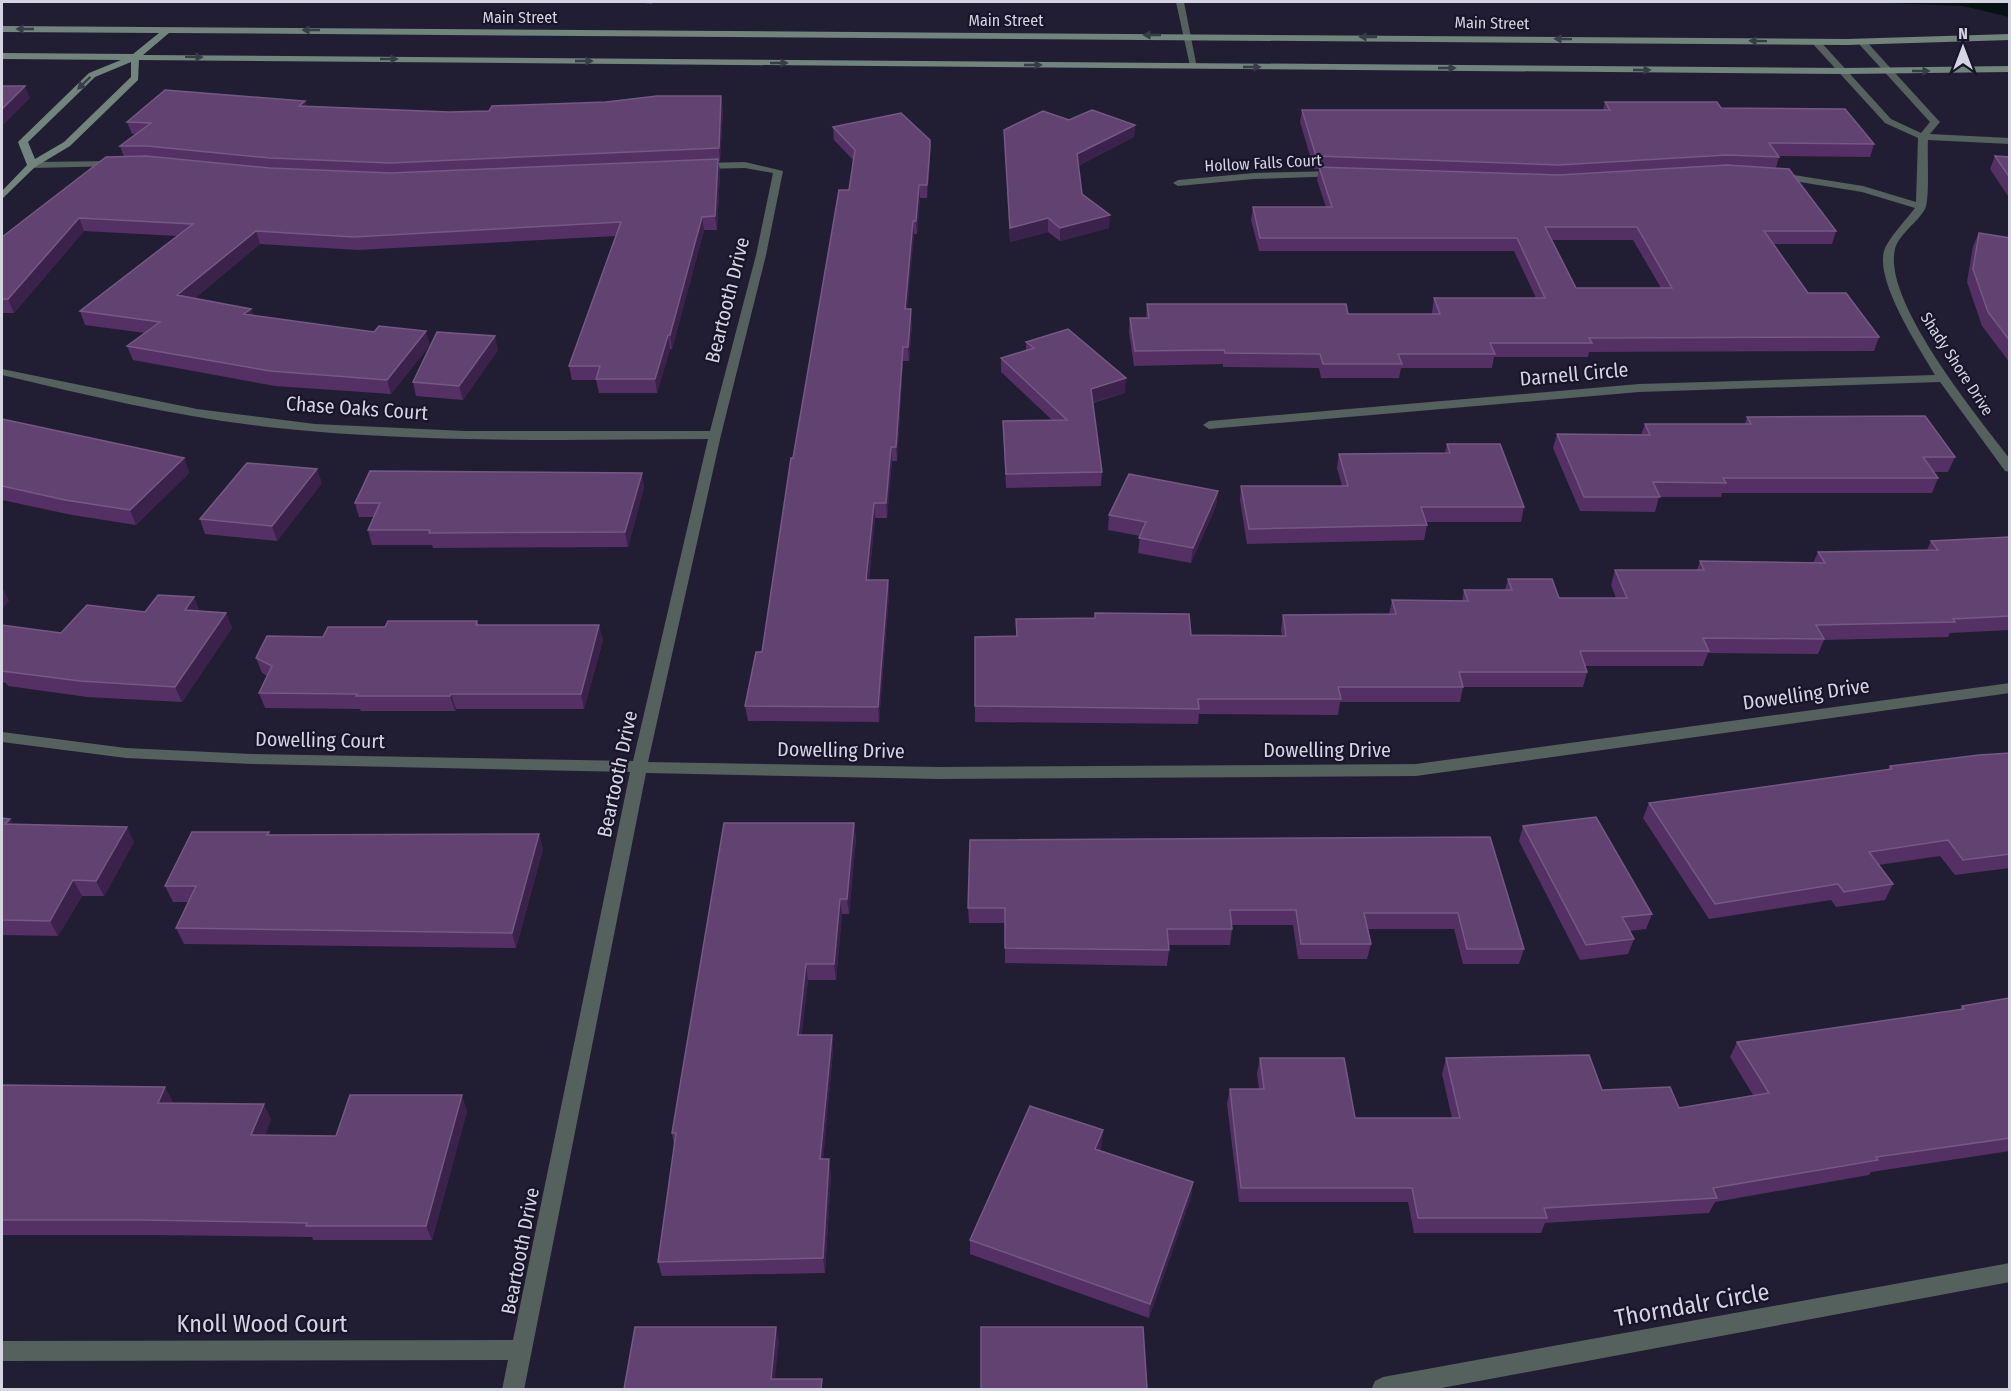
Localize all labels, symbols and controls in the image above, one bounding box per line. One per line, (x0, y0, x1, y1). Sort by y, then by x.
street label: Main Street (483, 8, 558, 27)
street label: Main Street (969, 11, 1044, 30)
street label: Main Street (1454, 13, 1530, 33)
north arrow (1933, 18, 1993, 78)
one-way arrow (16, 24, 35, 34)
text: N (1958, 24, 1968, 43)
one-way arrow (301, 25, 320, 35)
one-way arrow (1142, 30, 1161, 40)
one-way arrow (1358, 32, 1377, 42)
one-way arrow (1553, 34, 1572, 44)
one-way arrow (1748, 36, 1767, 46)
one-way arrow (184, 52, 203, 62)
one-way arrow (379, 54, 398, 64)
one-way arrow (574, 56, 593, 66)
one-way arrow (769, 58, 788, 67)
one-way arrow (1024, 60, 1043, 70)
one-way arrow (1243, 62, 1262, 71)
one-way arrow (1438, 63, 1457, 73)
one-way arrow (1633, 65, 1652, 75)
one-way arrow (1912, 66, 1931, 76)
one-way arrow (77, 76, 91, 90)
street label: Hollow Falls Court (1204, 150, 1323, 176)
street label: Beartooth Drive (700, 235, 754, 365)
street label: Shady Shore Drive (1917, 309, 1997, 419)
street label: Darnell Circle (1519, 357, 1629, 391)
street label: Chase Oaks Court (285, 391, 429, 425)
street label: Dowelling Drive (1741, 673, 1871, 715)
street label: Beartooth Drive (592, 708, 642, 840)
street label: Dowelling Court (255, 727, 385, 753)
street label: Dowelling Drive (777, 737, 905, 763)
street label: Dowelling Drive (1263, 738, 1391, 762)
street label: Beartooth Drive (496, 1185, 544, 1317)
street label: Thorndalr Circle (1613, 1278, 1771, 1332)
street label: Knoll Wood Court (177, 1310, 348, 1338)

